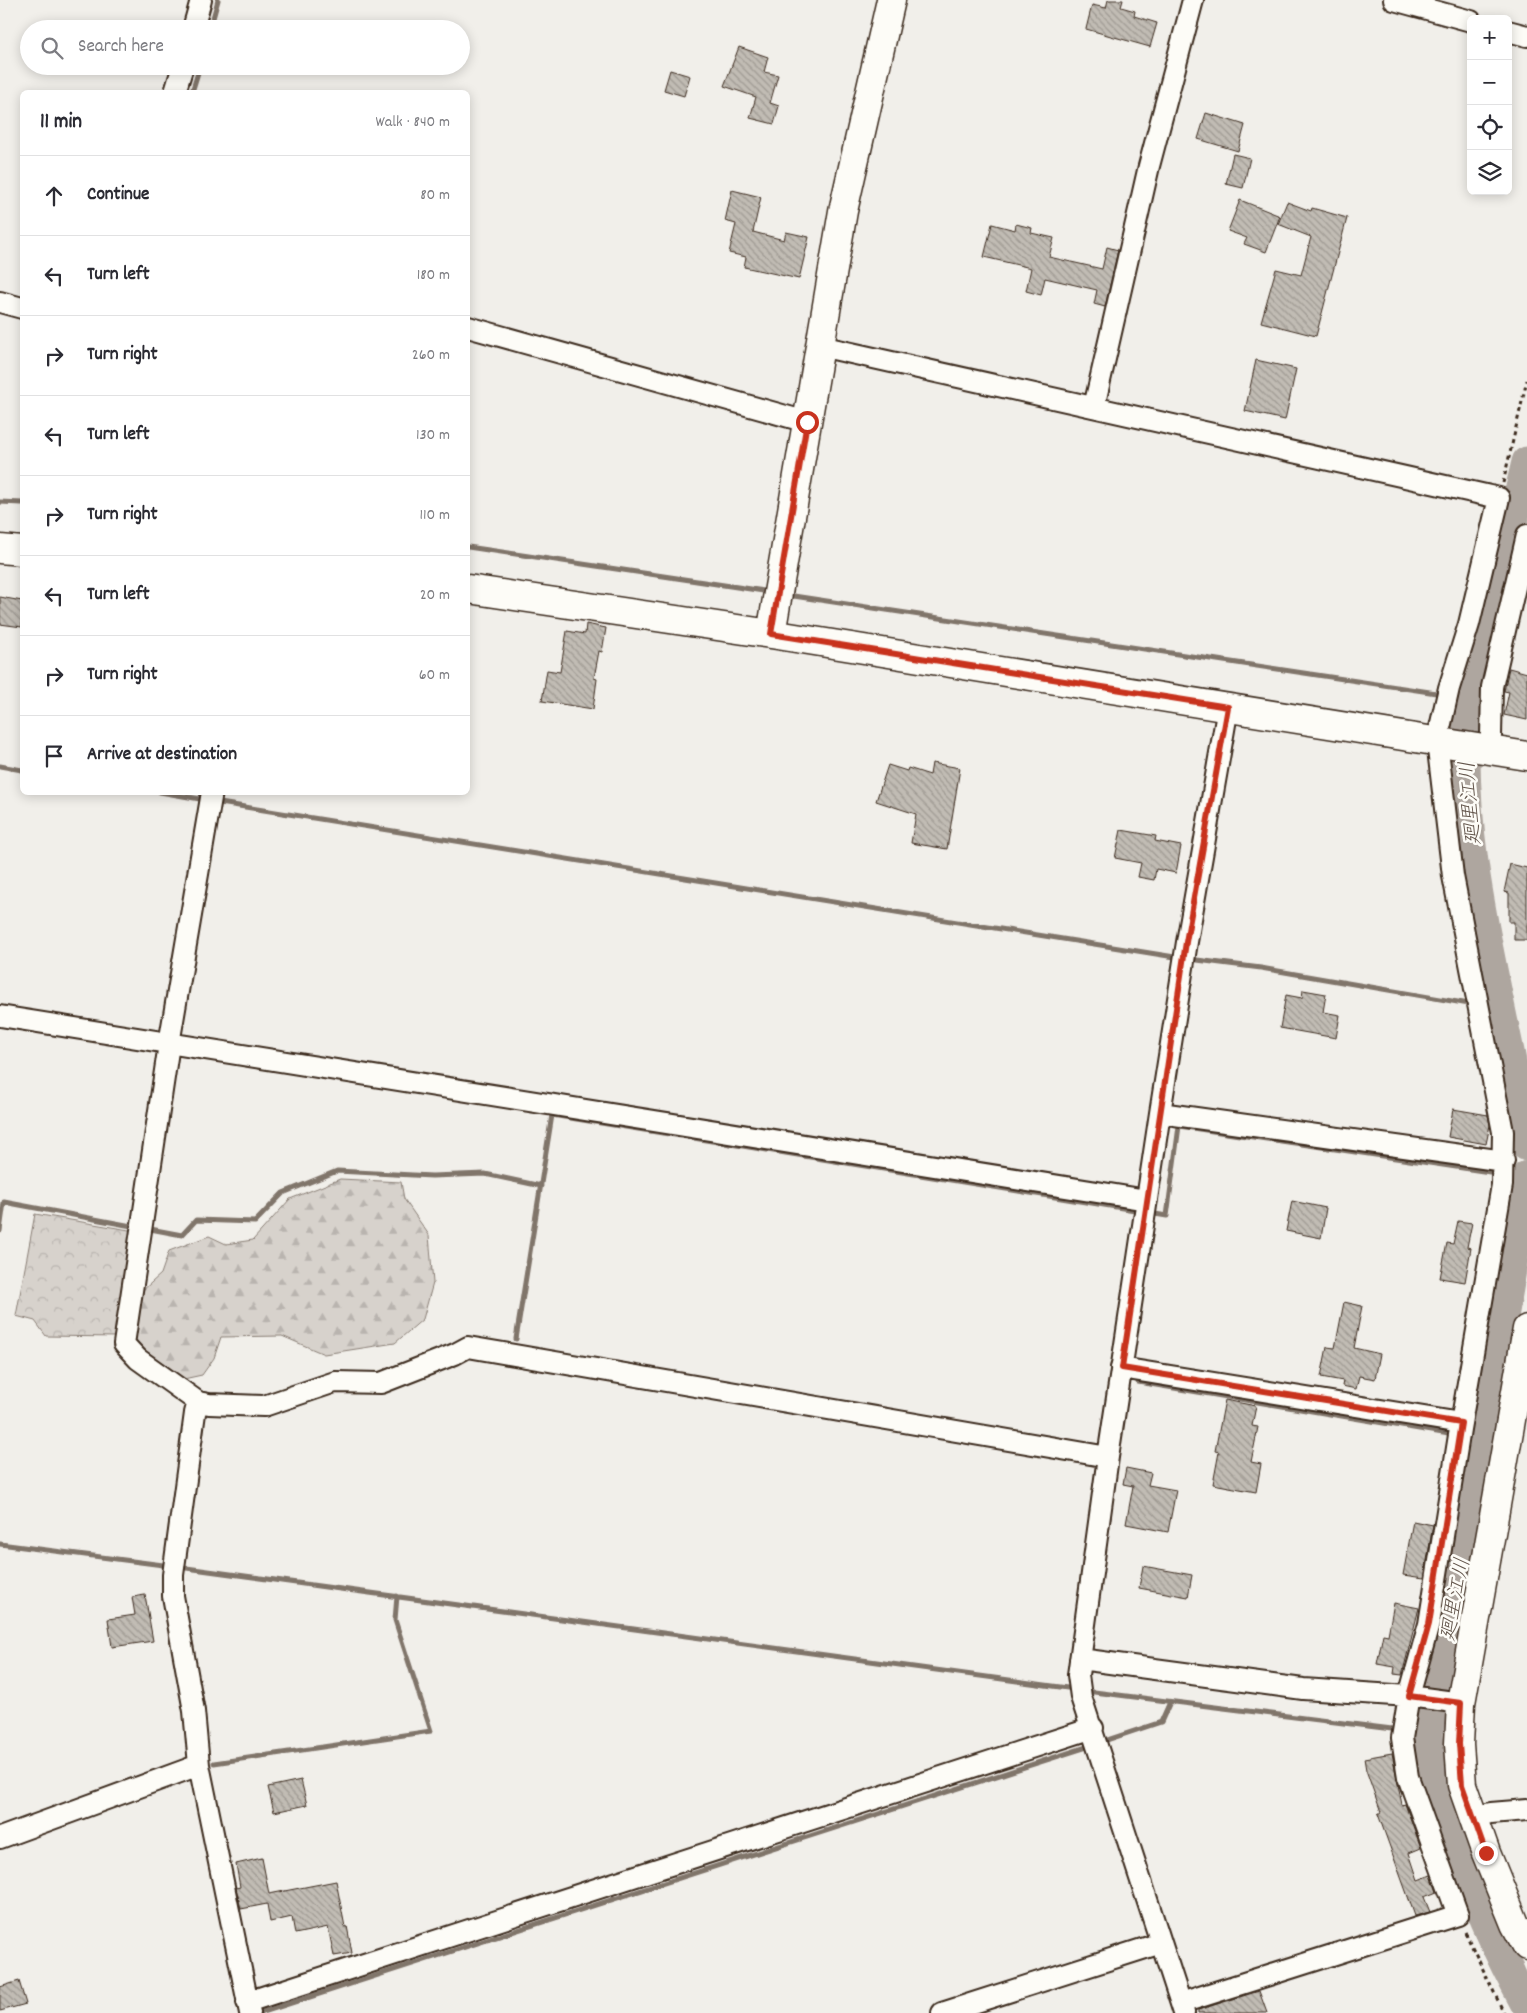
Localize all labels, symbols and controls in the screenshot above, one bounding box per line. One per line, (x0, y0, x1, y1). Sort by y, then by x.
map controls (1467, 15, 1512, 195)
button: + (1467, 15, 1512, 60)
search box (20, 20, 470, 75)
icon: search (38, 34, 66, 62)
text: Search here (78, 34, 164, 61)
button: − (1467, 60, 1512, 105)
button: locate (1467, 105, 1512, 150)
text: 11 min (40, 108, 82, 138)
text: Walk · 840 m (376, 111, 450, 134)
button: layers (1467, 150, 1512, 195)
icon: ahead (40, 182, 68, 210)
text: Continue (87, 182, 149, 209)
text: 80 m (420, 184, 450, 207)
icon: left (40, 262, 68, 290)
text: Turn left (87, 262, 150, 289)
text: 180 m (417, 264, 450, 287)
icon: right (40, 342, 68, 370)
text: Turn right (87, 342, 158, 369)
text: 260 m (412, 344, 450, 367)
route start (796, 411, 819, 434)
icon: left (40, 422, 68, 450)
text: Turn left (87, 422, 150, 449)
text: 130 m (416, 424, 450, 447)
icon: right (40, 502, 68, 530)
text: Turn right (87, 502, 158, 529)
text: 110 m (420, 504, 450, 527)
icon: left (40, 582, 68, 610)
text: Turn left (87, 582, 150, 609)
text: 20 m (420, 584, 450, 607)
icon: right (40, 662, 68, 690)
text: Turn right (87, 662, 158, 689)
text: 60 m (419, 664, 450, 687)
icon: arrive (40, 742, 68, 770)
text: Arrive at destination (87, 742, 237, 769)
water label: 廻里江川 (1454, 760, 1490, 846)
water label: 廻里江川 (1434, 1555, 1480, 1644)
route end (1475, 1842, 1498, 1865)

